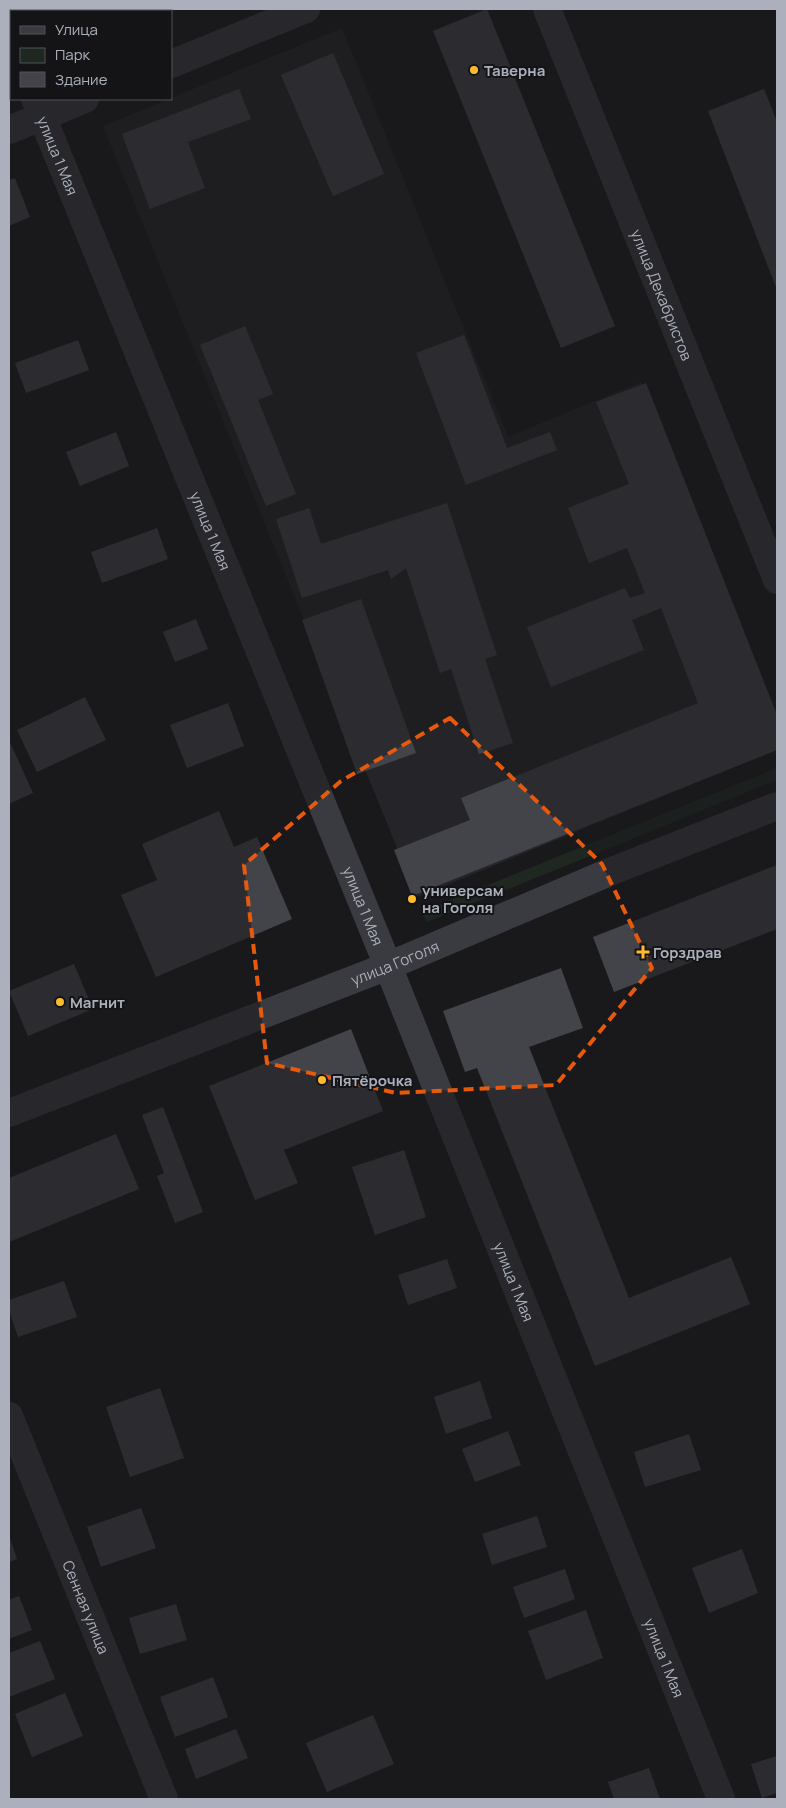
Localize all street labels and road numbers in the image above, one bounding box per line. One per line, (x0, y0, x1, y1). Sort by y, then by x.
street label: улица 1 Мая (33, 113, 83, 198)
street label: улица Декабристов (626, 226, 698, 363)
street label: улица 1 Мая (185, 488, 236, 573)
street label: улица 1 Мая (338, 863, 389, 948)
street label: улица Гоголя (348, 935, 442, 990)
street label: улица 1 Мая (489, 1239, 539, 1324)
street label: Сенная улица (58, 1557, 115, 1657)
street label: улица 1 Мая (639, 1615, 690, 1700)

